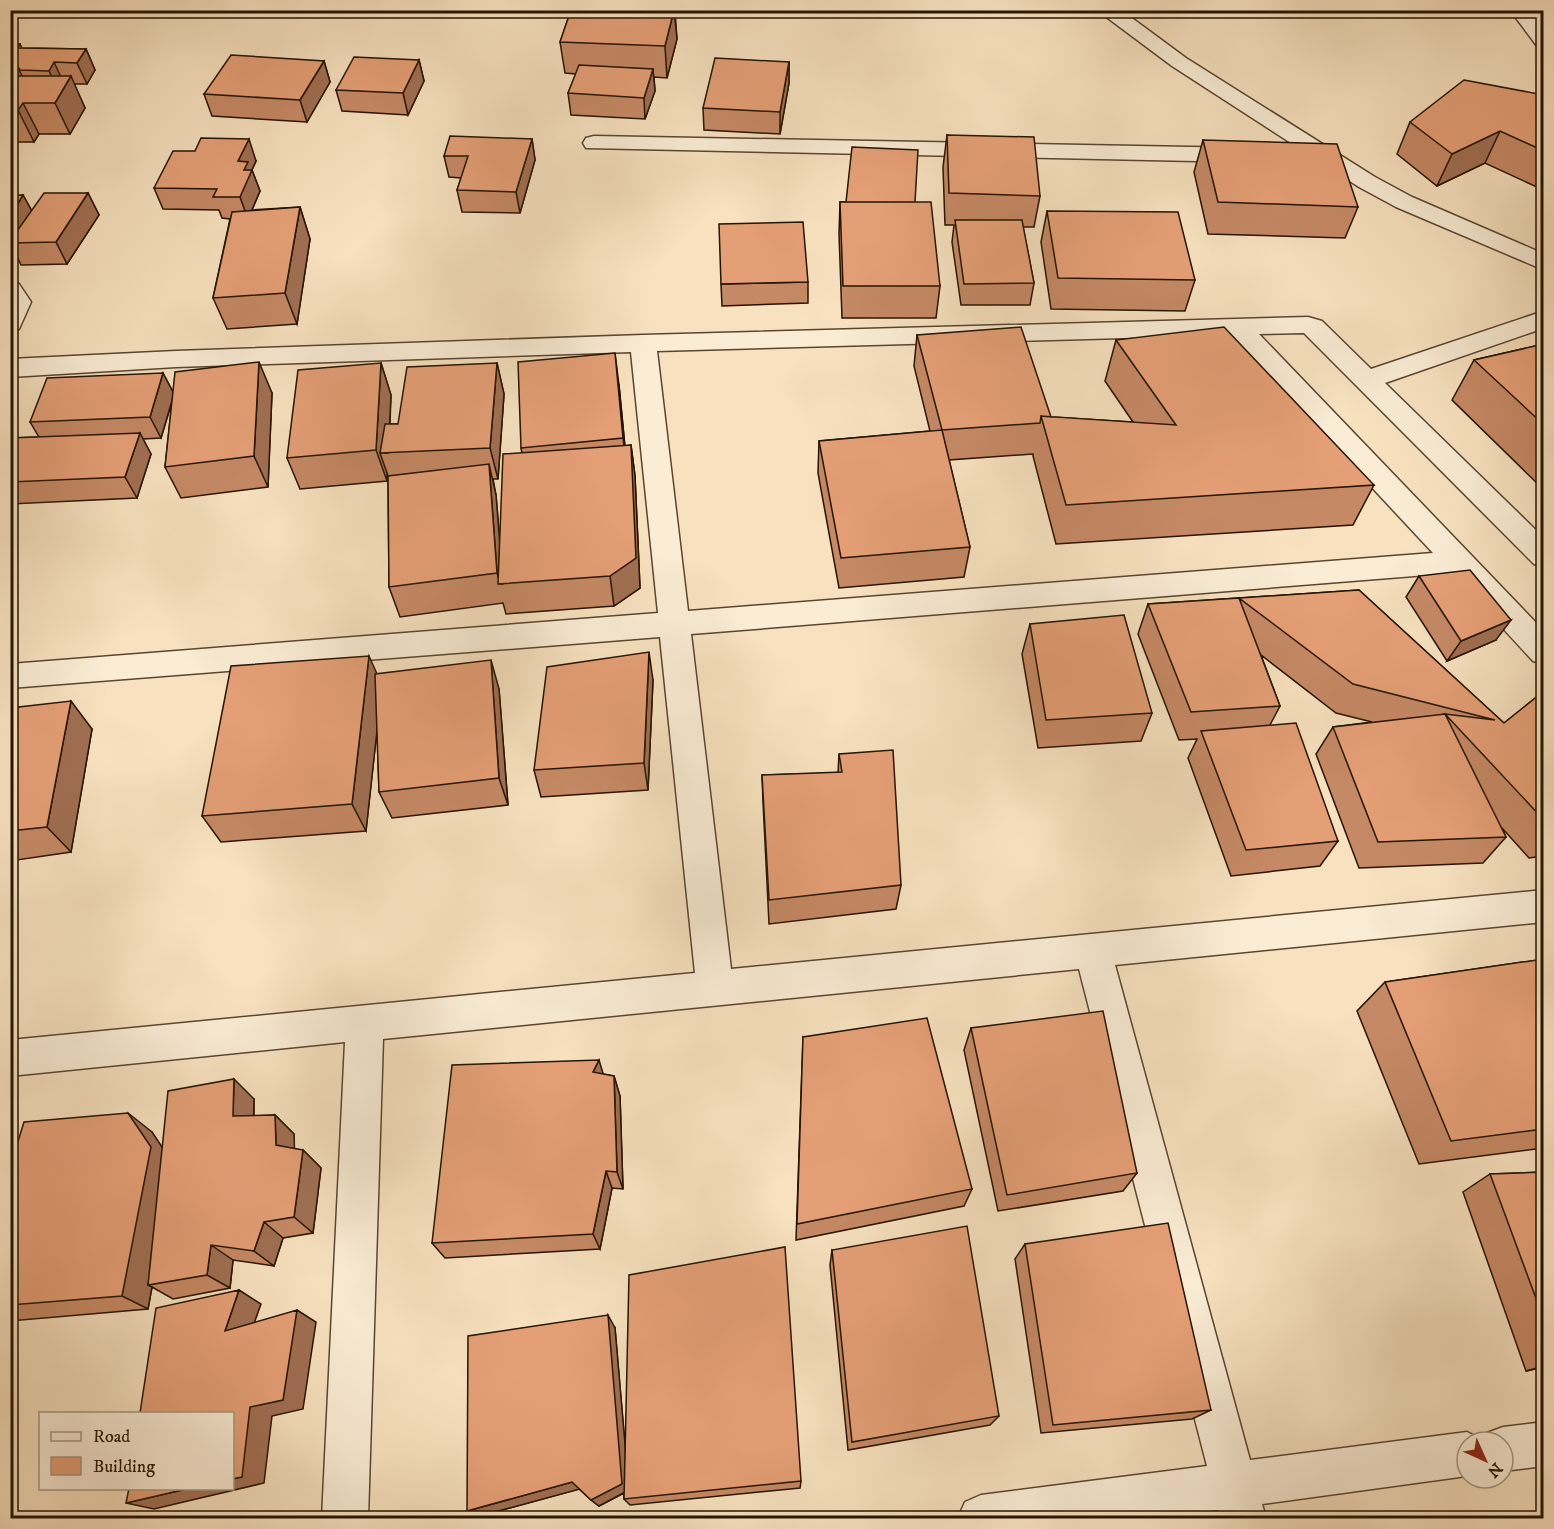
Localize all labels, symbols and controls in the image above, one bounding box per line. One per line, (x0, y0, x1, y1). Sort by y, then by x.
legend (39, 1412, 234, 1490)
text: Road (93, 1426, 130, 1448)
north arrow (1455, 1430, 1515, 1490)
text: Building (93, 1456, 155, 1478)
text: N (1483, 1458, 1507, 1482)

